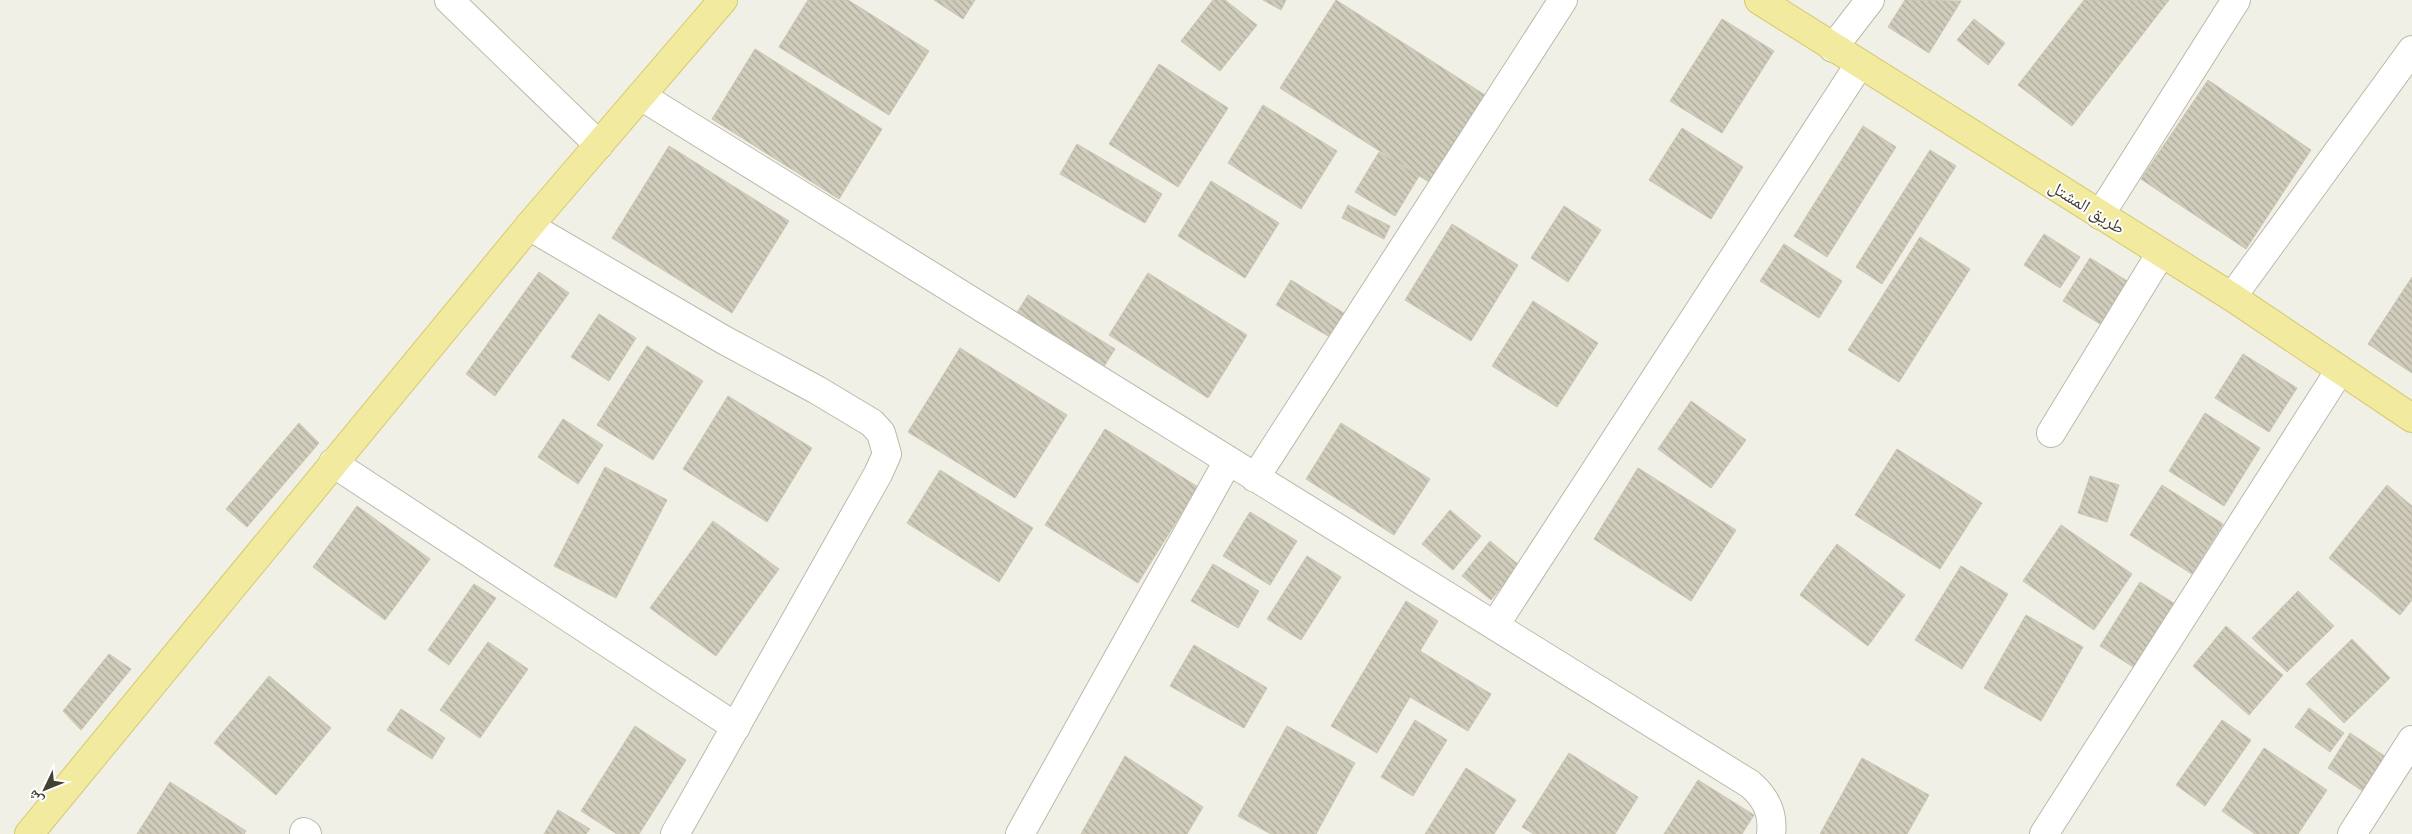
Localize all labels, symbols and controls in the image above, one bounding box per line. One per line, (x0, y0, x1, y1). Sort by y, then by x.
street label: طريق المشتل (2045, 175, 2129, 239)
north arrow (20, 764, 70, 814)
text: ش (24, 786, 47, 809)

